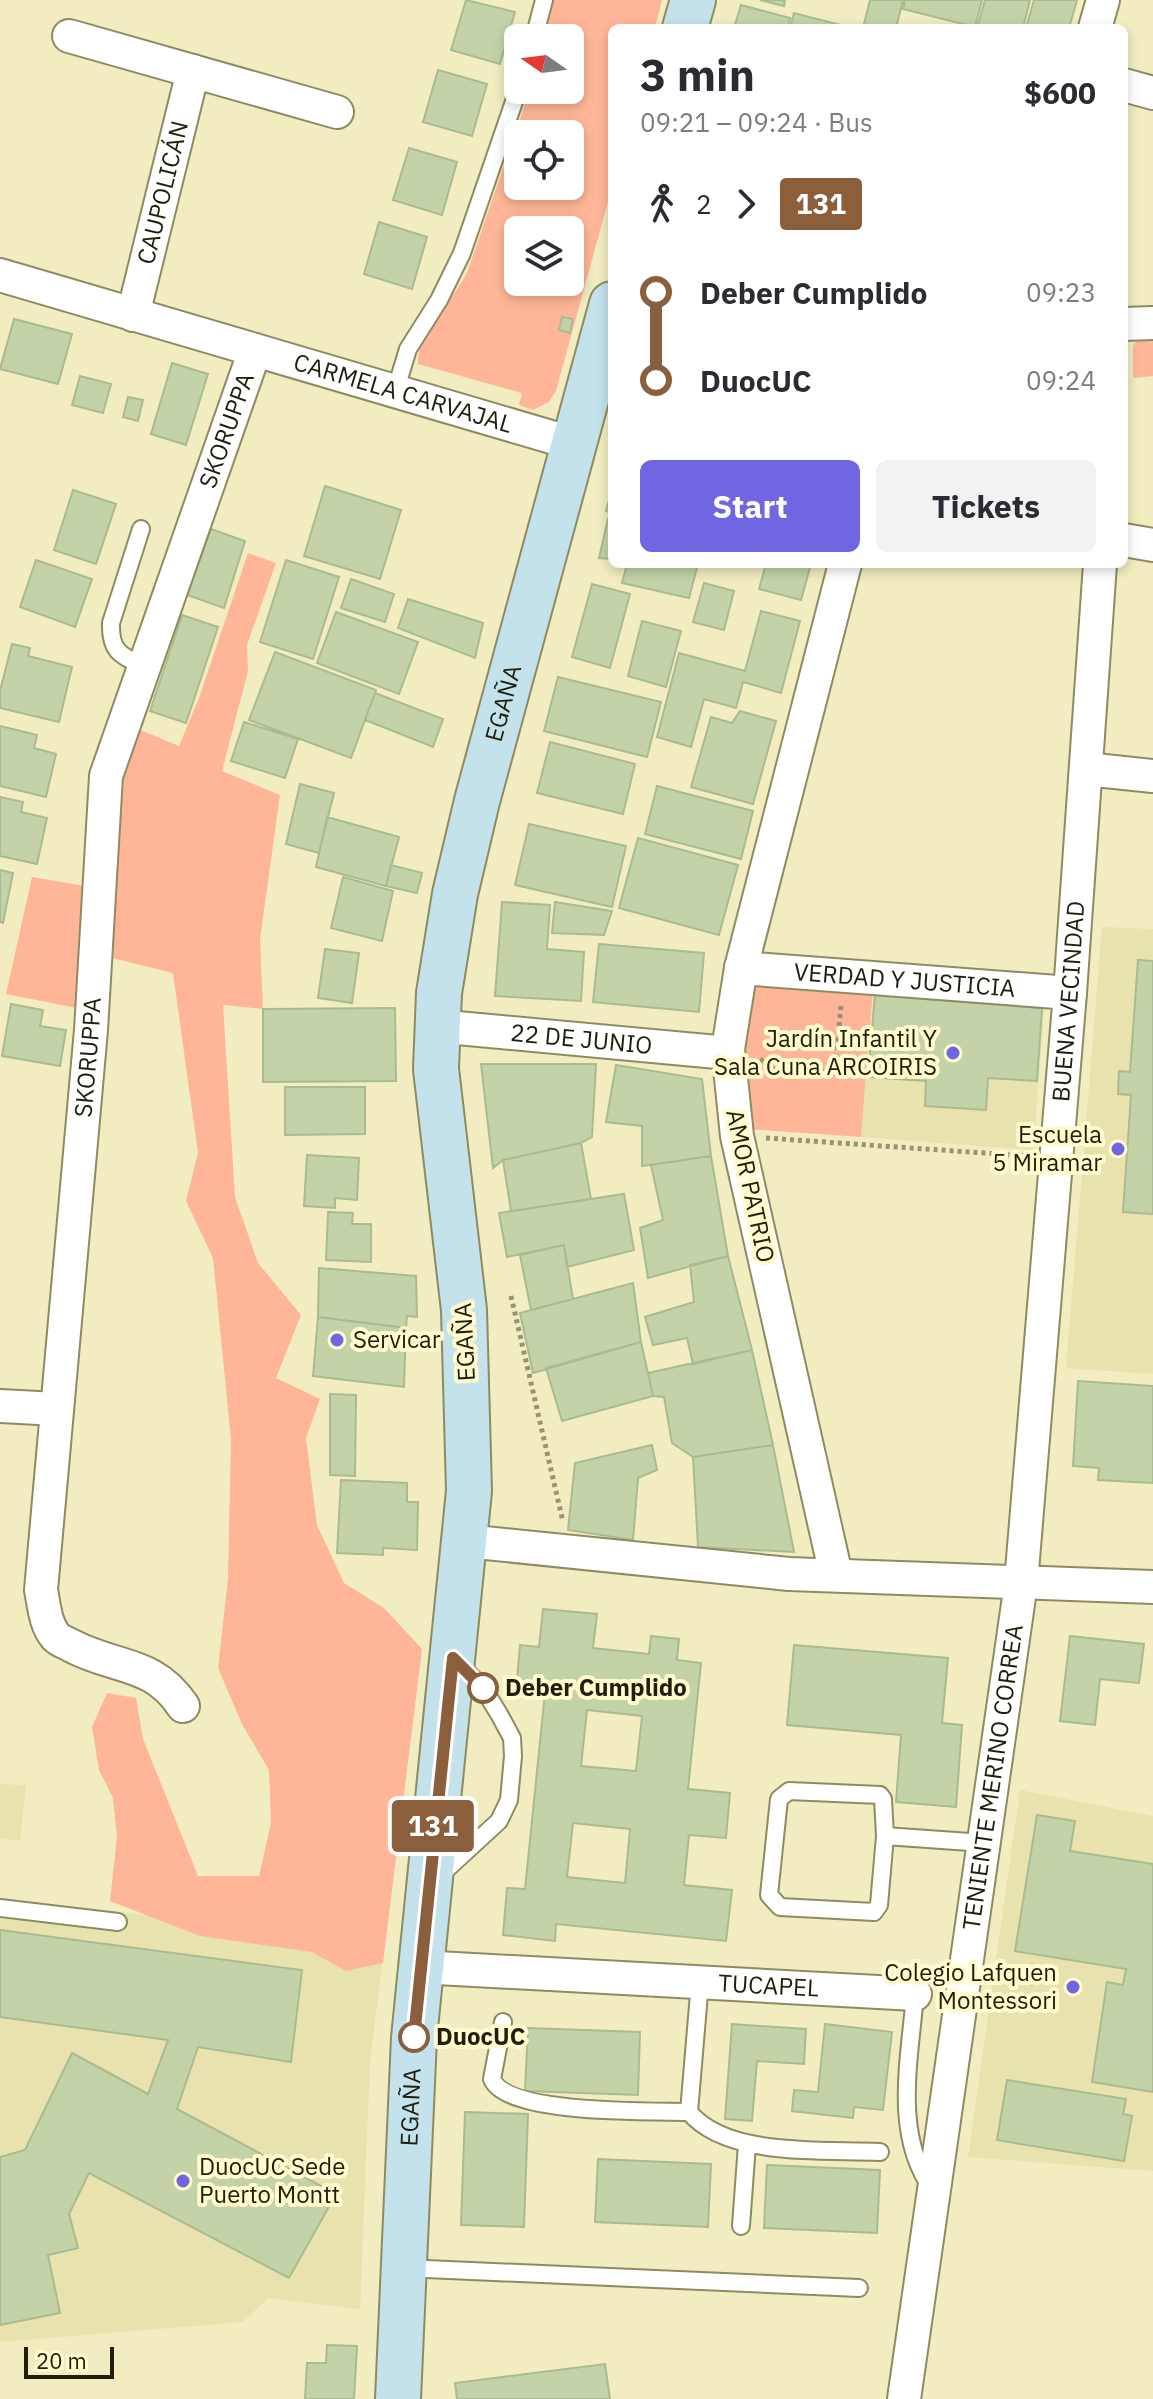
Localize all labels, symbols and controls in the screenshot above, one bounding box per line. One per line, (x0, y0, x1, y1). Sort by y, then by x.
north arrow (504, 24, 584, 104)
map controls (504, 24, 584, 296)
text: 3 min (640, 46, 755, 103)
text: $600 (1024, 73, 1096, 112)
text: 09:21 – 09:24 · Bus (640, 105, 873, 139)
street label: CAUPOLICÁN (129, 117, 195, 267)
button: locate (504, 120, 584, 200)
icon: walk (640, 182, 684, 226)
icon: forward (724, 182, 768, 226)
text: 131 (796, 185, 846, 222)
text: 2 (696, 187, 712, 221)
button: layers (504, 216, 584, 296)
text: Deber Cumplido (700, 273, 927, 312)
text: 09:23 (1026, 275, 1096, 309)
street label: CARMELA CARVAJAL (290, 345, 516, 440)
text: DuocUC (700, 361, 812, 400)
text: 09:24 (1026, 363, 1096, 397)
street label: SKORUPPA (191, 368, 261, 492)
button: Start (640, 460, 860, 552)
button: Tickets (876, 460, 1096, 552)
street label: EGAÑA (477, 661, 528, 745)
street label: BUENA VECINDAD (1044, 900, 1091, 1103)
street label: VERDAD Y JUSTICIA (793, 955, 1017, 1004)
street label: SKORUPPA (66, 996, 108, 1119)
street label: 22 DE JUNIO (509, 1016, 654, 1061)
place label: Jardín Infantil Y Sala Cuna ARCOIRIS (714, 1022, 937, 1082)
marker: Jardín Infantil Y Sala Cuna ARCOIRIS (944, 1044, 962, 1062)
street label: AMOR PATRIO (719, 1106, 783, 1265)
place label: Escuela 5 Miramar (992, 1118, 1102, 1178)
marker: Escuela 5 Miramar (1109, 1140, 1127, 1158)
street label: EGAÑA (446, 1302, 482, 1382)
place label: Servicar (353, 1323, 441, 1355)
marker: Servicar (328, 1331, 346, 1349)
street label: TENIENTE MERINO CORREA (954, 1622, 1030, 1932)
place label: Deber Cumplido (505, 1671, 687, 1703)
marker: Deber Cumplido (468, 1673, 498, 1703)
line badge: 131 (387, 1800, 479, 1852)
text: 131 (408, 1807, 458, 1844)
place label: Colegio Lafquen Montessori (884, 1956, 1057, 2016)
street label: TUCAPEL (717, 1966, 820, 2004)
marker: Colegio Lafquen Montessori (1064, 1978, 1082, 1996)
place label: DuocUC (436, 2020, 525, 2052)
marker: DuocUC (399, 2022, 429, 2052)
street label: EGAÑA (392, 2067, 428, 2147)
place label: DuocUC Sede Puerto Montt (199, 2150, 345, 2210)
marker: DuocUC Sede Puerto Montt (174, 2172, 192, 2190)
scale bar (24, 2343, 114, 2379)
text: 20 m (36, 2346, 87, 2375)

